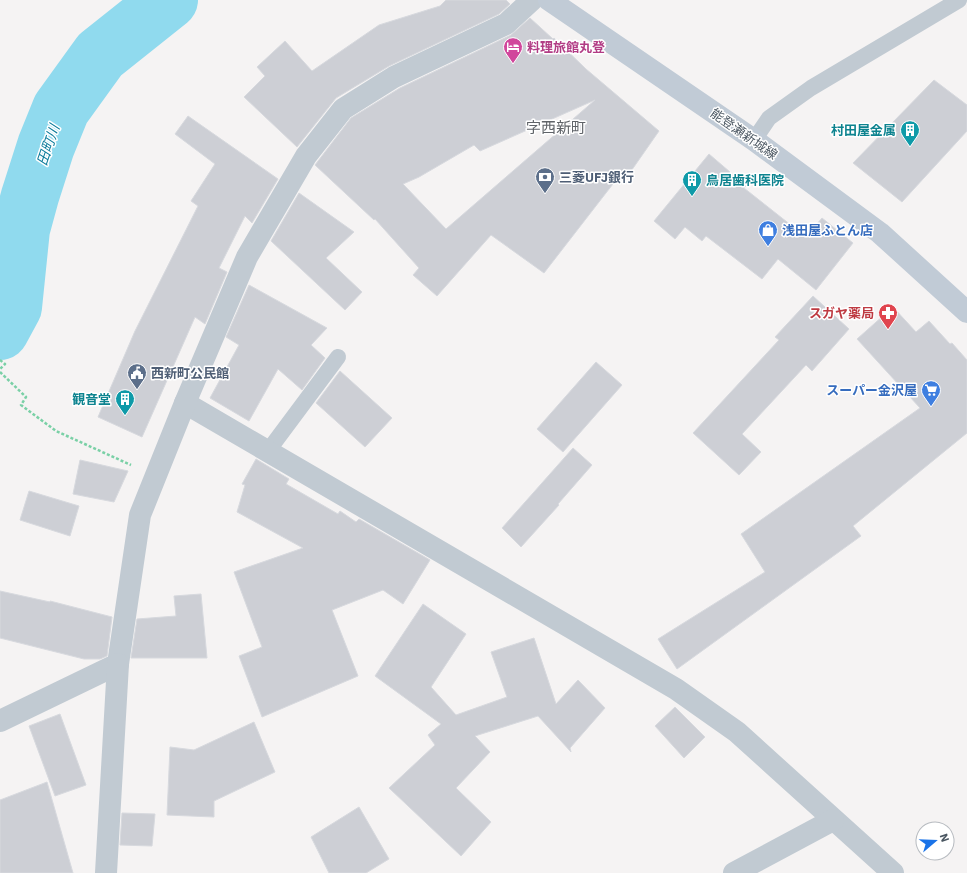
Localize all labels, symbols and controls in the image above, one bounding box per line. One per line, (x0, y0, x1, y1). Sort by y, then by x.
hotel icon: 料理旅館丸登 (502, 36, 524, 64)
place label: 料理旅館丸登 (527, 39, 605, 56)
street label: 能登瀬新城線 (707, 105, 781, 163)
district label: 字西新町 (526, 118, 586, 137)
building icon: 村田屋金属 (899, 119, 921, 147)
water label: 田町川 (33, 120, 64, 168)
place label: 村田屋金属 (831, 122, 896, 139)
bank icon: 三菱UFJ銀行 (534, 166, 556, 194)
place label: 三菱UFJ銀行 (559, 169, 634, 186)
building icon: 鳥居歯科医院 (681, 169, 703, 197)
place label: 鳥居歯科医院 (706, 172, 784, 189)
shop icon: 浅田屋ふとん店 (757, 219, 779, 247)
place label: 浅田屋ふとん店 (782, 222, 873, 239)
pharmacy icon: スガヤ薬局 (877, 302, 899, 330)
place label: スガヤ薬局 (809, 305, 874, 322)
public building icon: 西新町公民館 (126, 362, 148, 390)
place label: 西新町公民館 (151, 365, 229, 382)
supermarket icon: スーパー金沢屋 (920, 379, 942, 407)
place label: スーパー金沢屋 (826, 382, 917, 399)
building icon: 観音堂 (114, 388, 136, 416)
place label: 観音堂 (72, 391, 111, 408)
north arrow (915, 821, 955, 861)
text: N (937, 832, 952, 844)

